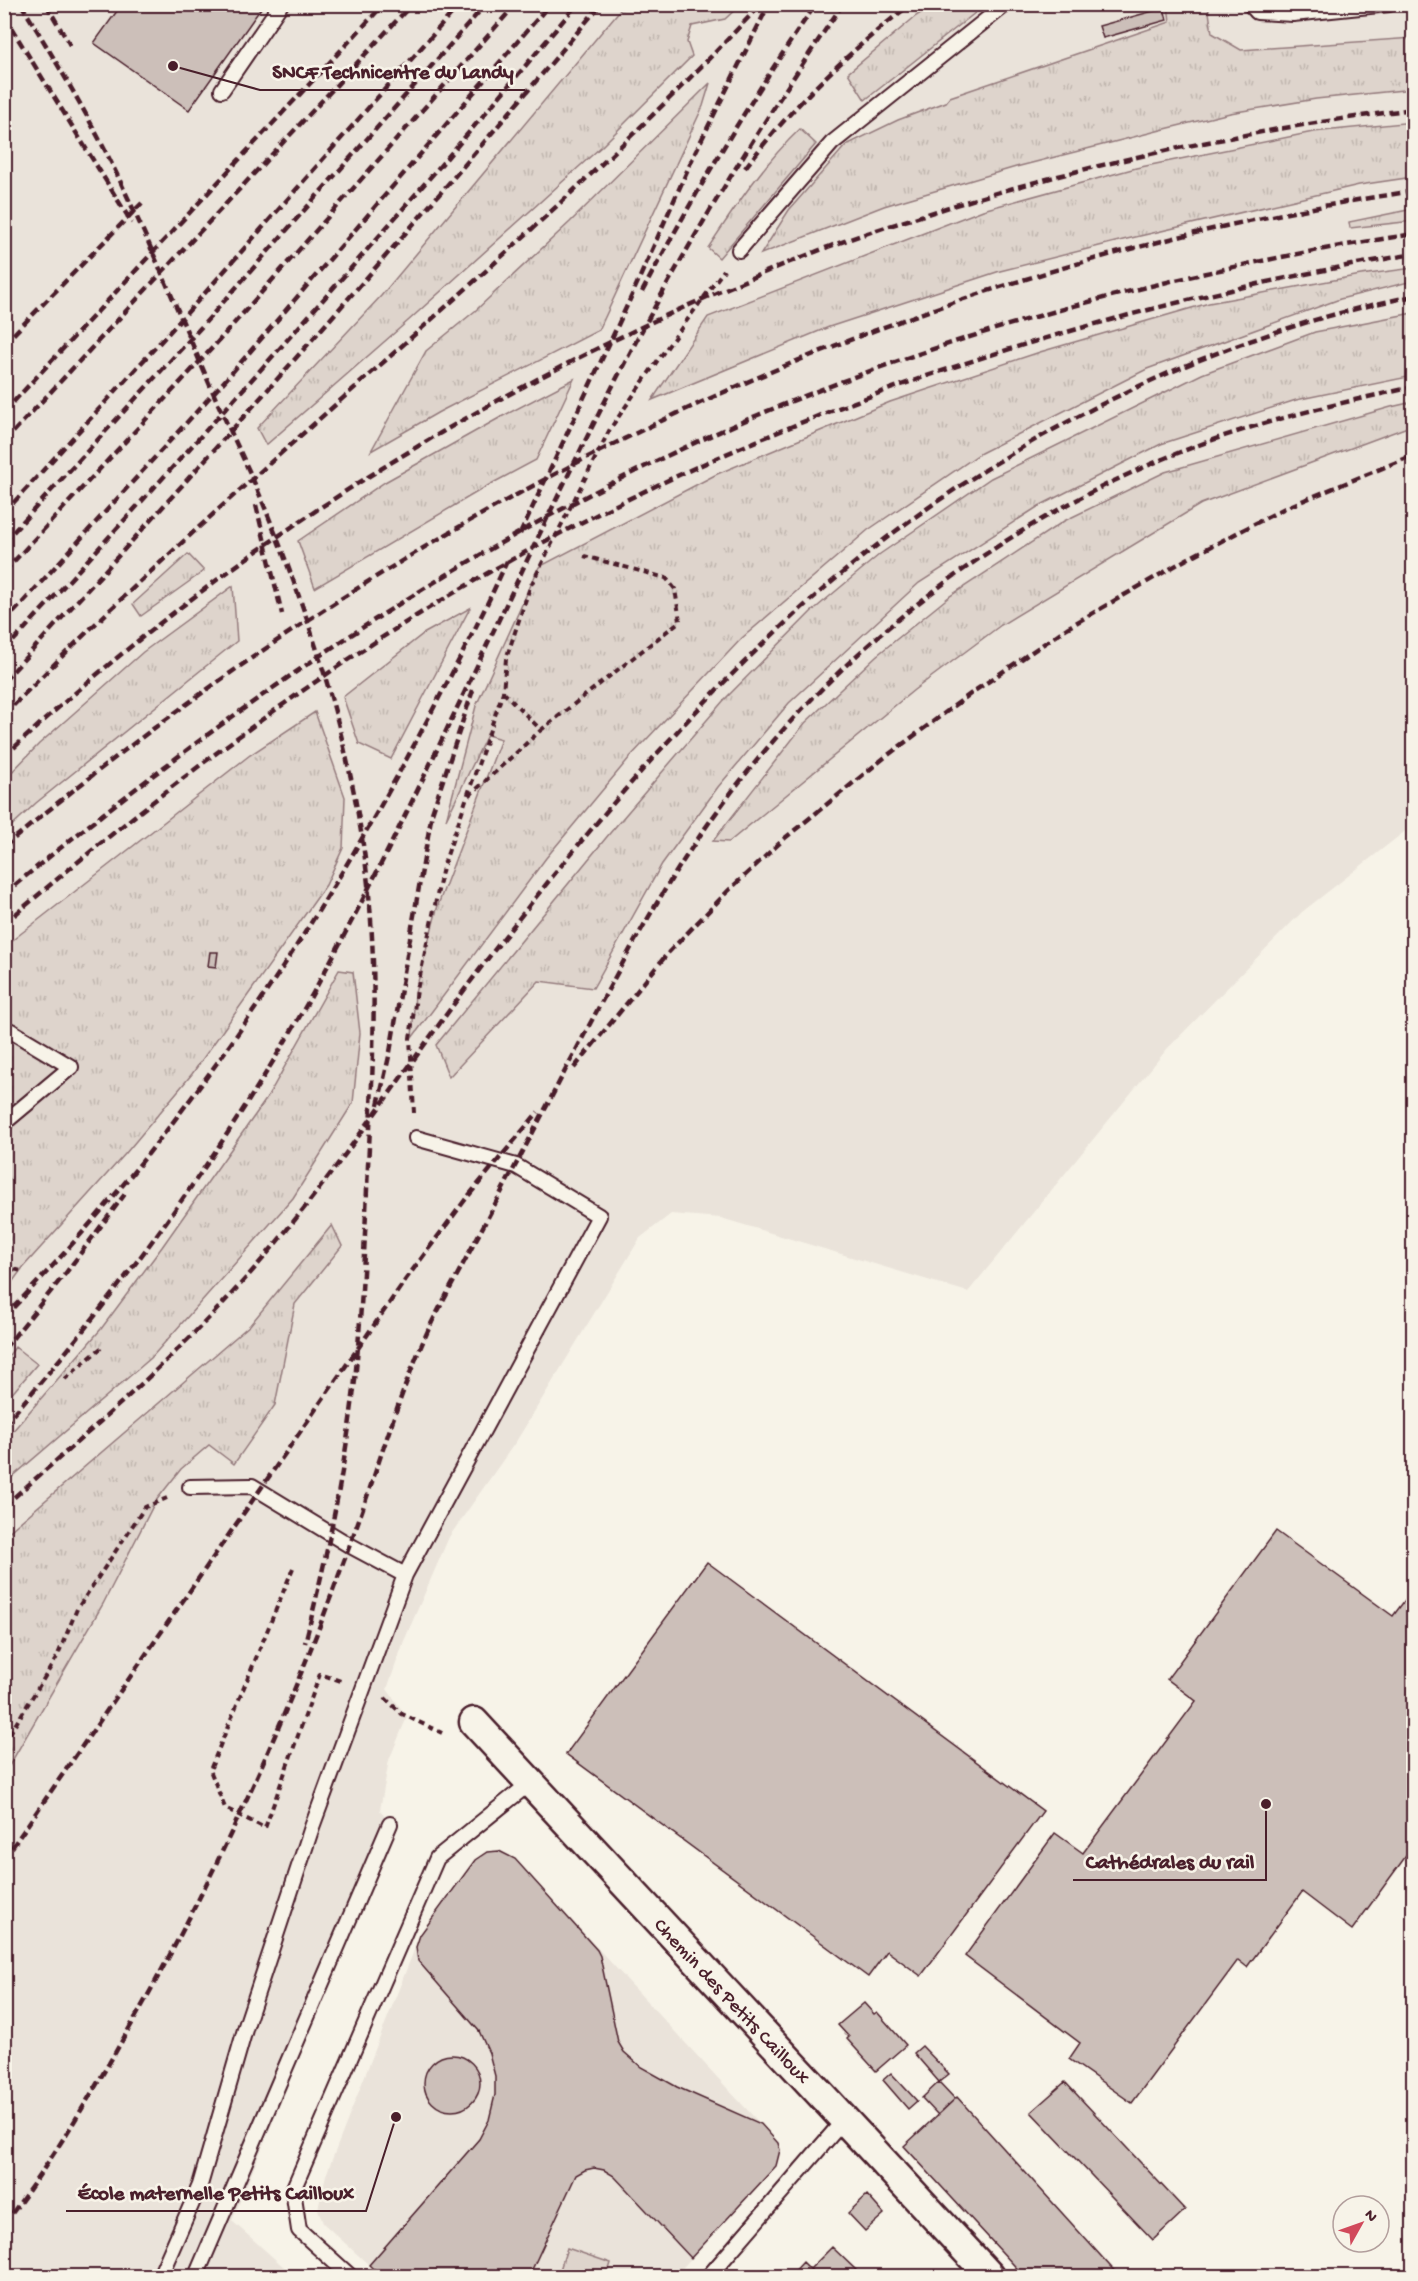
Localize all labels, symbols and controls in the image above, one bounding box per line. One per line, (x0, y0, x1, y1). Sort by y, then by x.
callout: SNCF Technicentre du Landy (260, 51, 525, 90)
text: SNCF Technicentre du Landy (272, 62, 514, 87)
callout: Cathédrales du rail (1073, 1841, 1266, 1880)
text: Cathédrales du rail (1085, 1852, 1255, 1877)
street label: Chemin des Petits Cailloux (648, 1915, 814, 2091)
callout: École maternelle Petits Cailloux (66, 2172, 366, 2211)
text: École maternelle Petits Cailloux (78, 2183, 355, 2208)
north arrow (1331, 2194, 1391, 2254)
text: N (1359, 2206, 1381, 2227)

